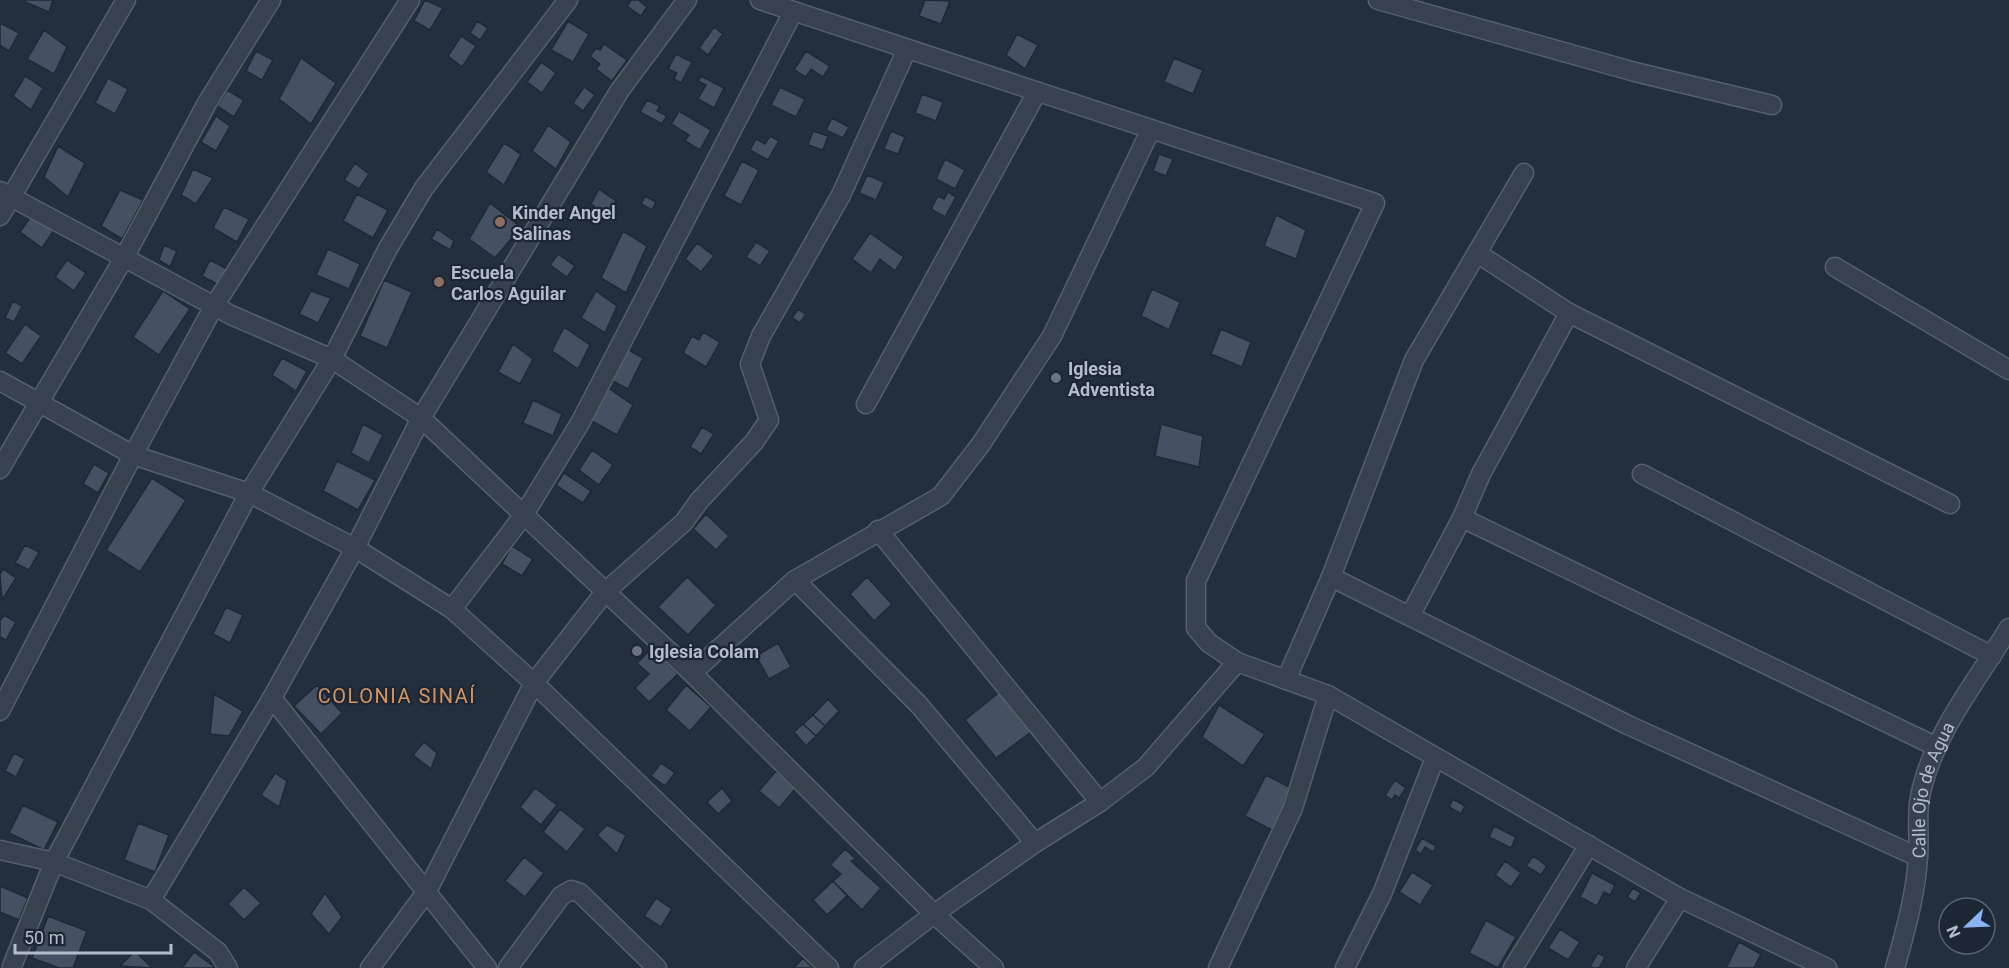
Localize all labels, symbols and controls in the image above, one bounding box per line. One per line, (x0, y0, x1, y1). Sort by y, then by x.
place label: Kinder Angel Salinas (512, 202, 616, 244)
marker: Kinder Angel Salinas (493, 215, 507, 229)
place label: Escuela Carlos Aguilar (451, 262, 566, 304)
marker: Escuela Carlos Aguilar (432, 275, 446, 289)
place label: Iglesia Adventista (1068, 358, 1155, 400)
marker: Iglesia Adventista (1049, 371, 1063, 385)
place label: Iglesia Colam (649, 641, 759, 662)
marker: Iglesia Colam (630, 644, 644, 658)
district label: COLONIA SINAÍ (318, 684, 476, 708)
street label: Calle Ojo de Agua (1907, 718, 1958, 859)
north arrow (1937, 896, 1997, 956)
scale bar (15, 917, 171, 955)
text: N (1943, 923, 1965, 941)
text: 50 m (24, 927, 64, 948)

